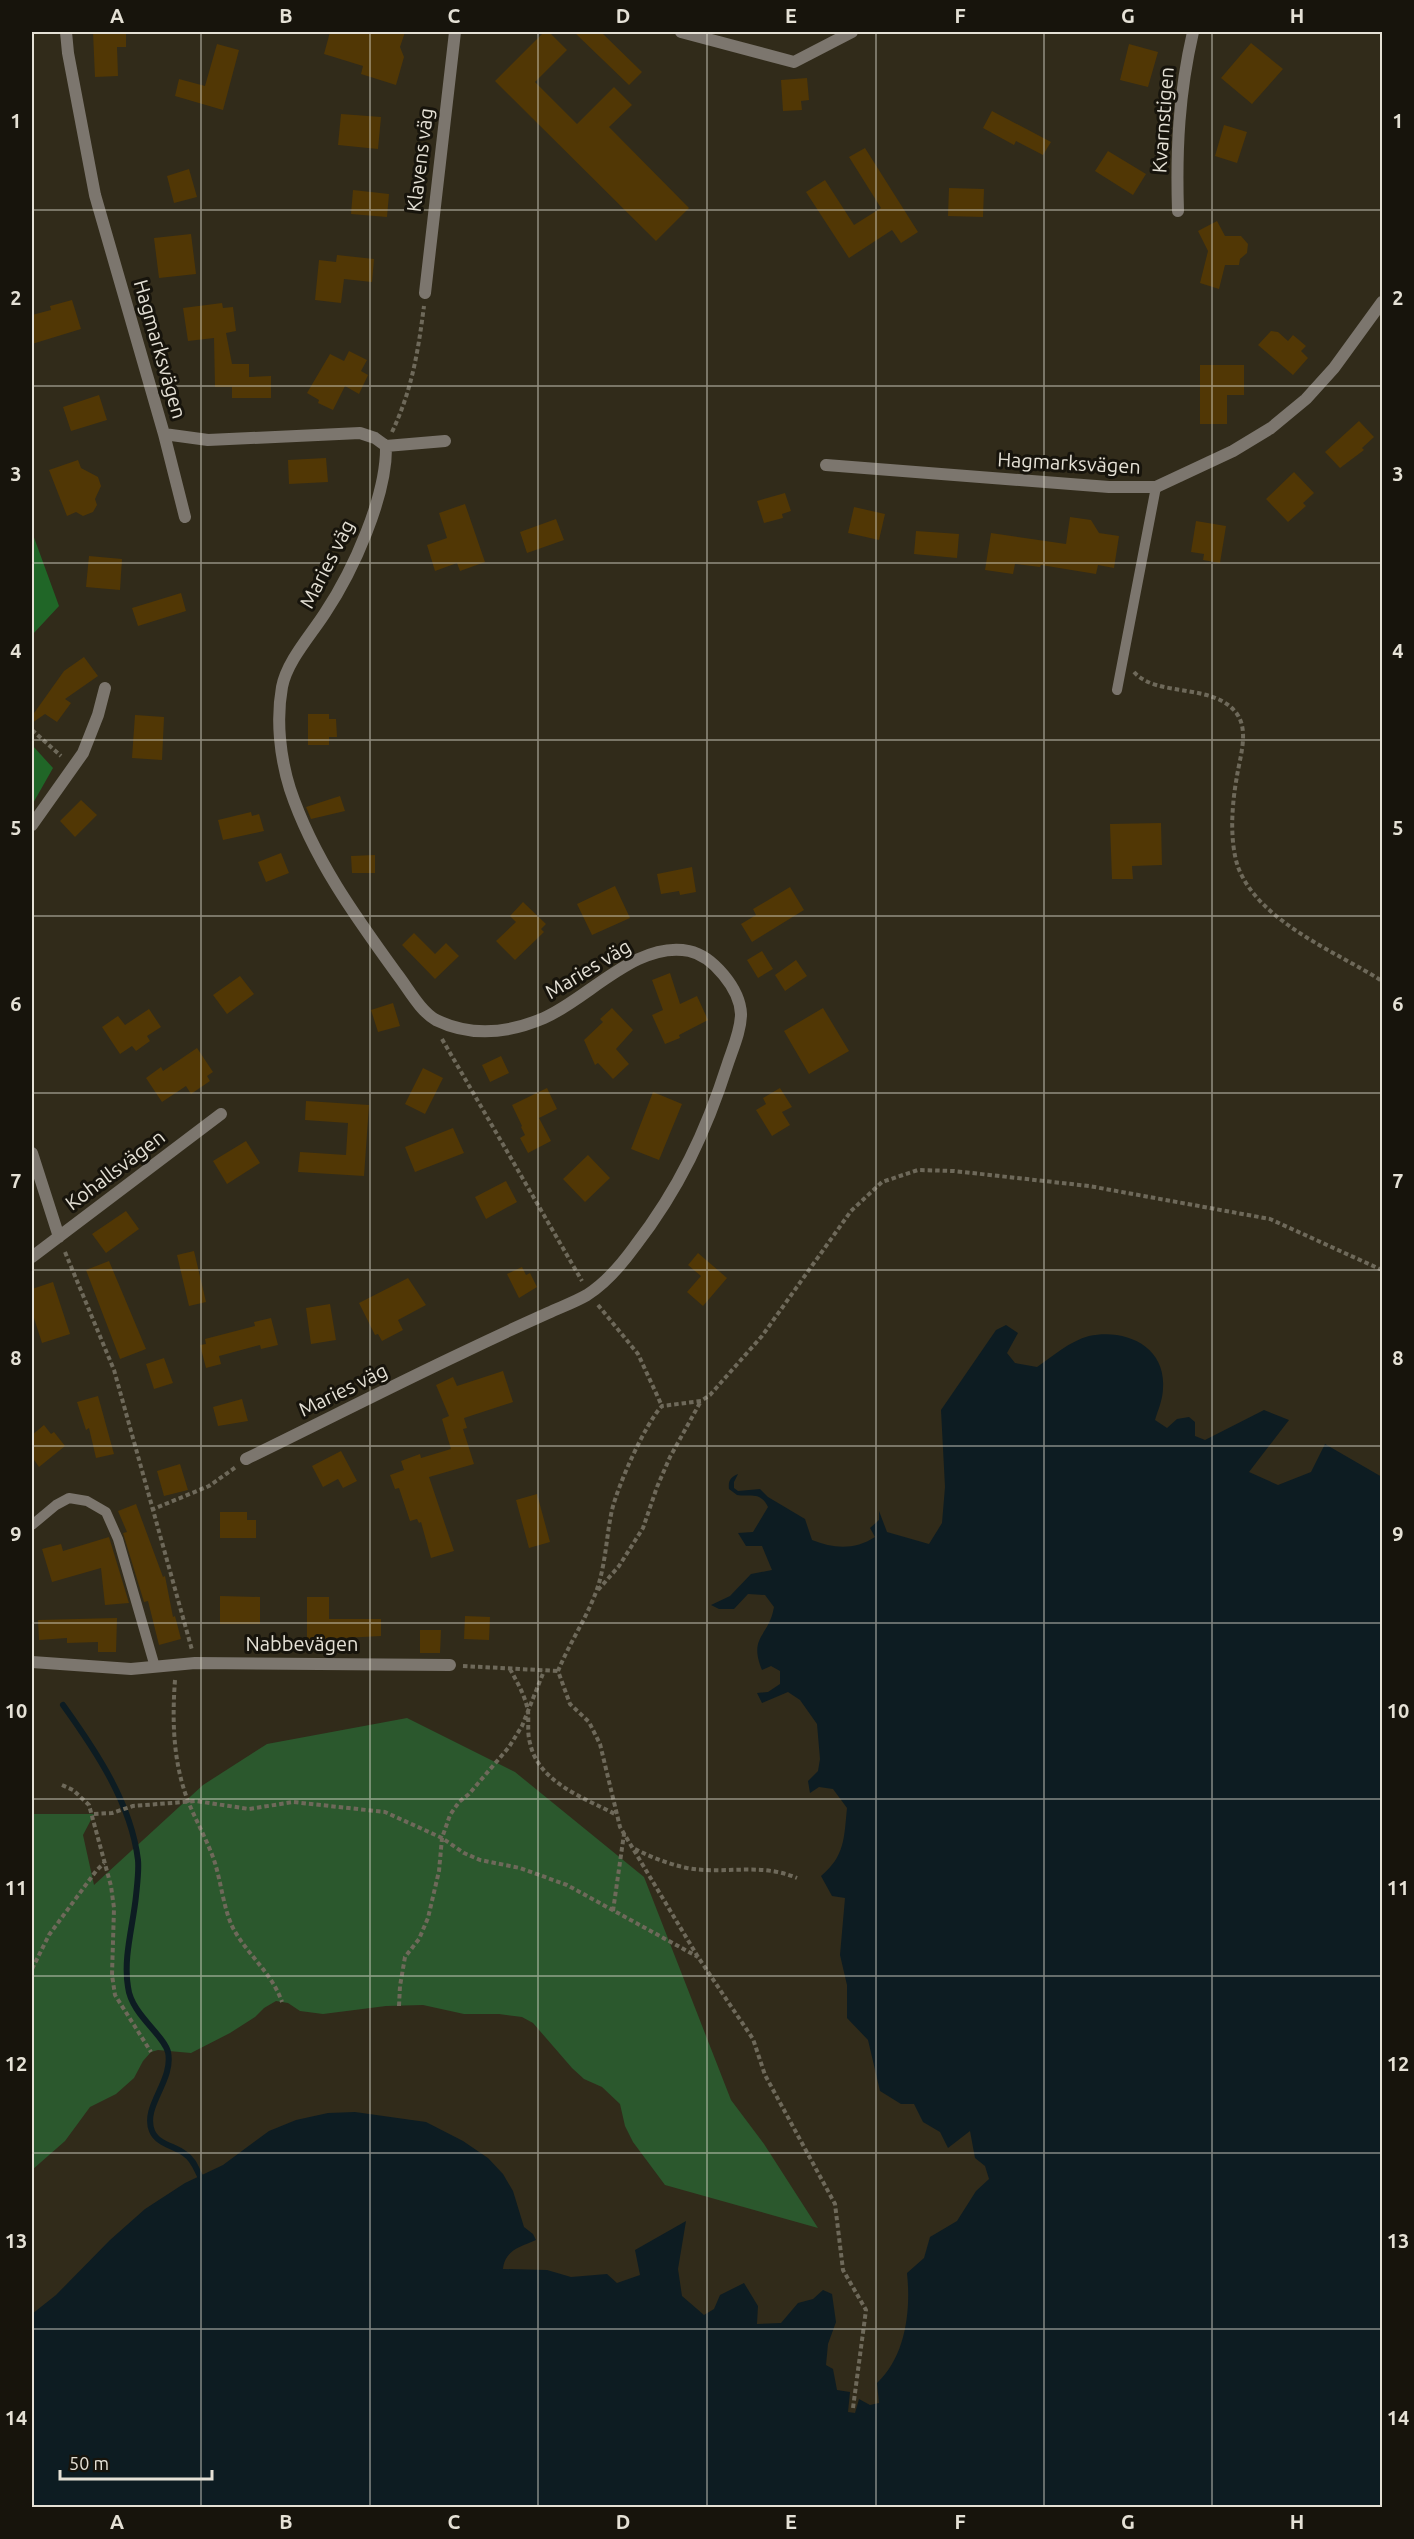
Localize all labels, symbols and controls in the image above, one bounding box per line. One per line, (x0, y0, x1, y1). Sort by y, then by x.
text: A (110, 4, 124, 27)
text: B (279, 4, 293, 27)
text: C (448, 4, 461, 27)
text: D (616, 4, 630, 27)
text: E (785, 4, 797, 27)
text: F (954, 4, 966, 27)
text: G (1121, 4, 1135, 27)
text: H (1290, 4, 1304, 27)
street label: Kvarnstigen (1147, 66, 1178, 174)
street label: Klavens väg (402, 107, 437, 213)
text: 1 (10, 109, 22, 132)
text: 1 (1392, 109, 1404, 132)
street label: Hagmarksvägen (130, 277, 191, 421)
text: 2 (10, 286, 22, 309)
text: 2 (1392, 286, 1404, 309)
street label: Hagmarksvägen (997, 447, 1141, 478)
text: 3 (10, 462, 22, 485)
text: 3 (1392, 462, 1404, 485)
street label: Maries väg (295, 516, 359, 612)
text: 4 (10, 639, 22, 662)
text: 4 (1392, 639, 1404, 662)
text: 5 (10, 816, 22, 839)
text: 5 (1392, 816, 1404, 839)
street label: Maries väg (541, 934, 635, 1003)
text: 6 (10, 992, 22, 1015)
text: 6 (1392, 992, 1404, 1015)
street label: Kohallsvägen (60, 1125, 169, 1214)
text: 7 (10, 1169, 22, 1192)
text: 7 (1392, 1169, 1404, 1192)
text: 8 (10, 1346, 22, 1369)
text: 8 (1392, 1346, 1404, 1369)
street label: Maries väg (295, 1358, 391, 1421)
text: 9 (10, 1522, 22, 1545)
text: 9 (1392, 1522, 1404, 1545)
street label: Nabbevägen (246, 1632, 358, 1655)
text: 10 (5, 1699, 27, 1722)
text: 10 (1387, 1699, 1409, 1722)
text: 11 (5, 1876, 27, 1899)
text: 11 (1387, 1876, 1409, 1899)
text: 12 (5, 2052, 27, 2075)
text: 12 (1387, 2052, 1409, 2075)
text: 13 (5, 2229, 27, 2252)
text: 13 (1387, 2229, 1409, 2252)
text: 14 (5, 2406, 27, 2429)
text: 14 (1387, 2406, 1409, 2429)
scale bar (60, 2443, 212, 2481)
text: 50 m (69, 2453, 109, 2473)
text: A (110, 2510, 124, 2533)
text: B (279, 2510, 293, 2533)
text: C (448, 2510, 461, 2533)
text: D (616, 2510, 630, 2533)
text: E (785, 2510, 797, 2533)
text: F (954, 2510, 966, 2533)
text: G (1121, 2510, 1135, 2533)
text: H (1290, 2510, 1304, 2533)

